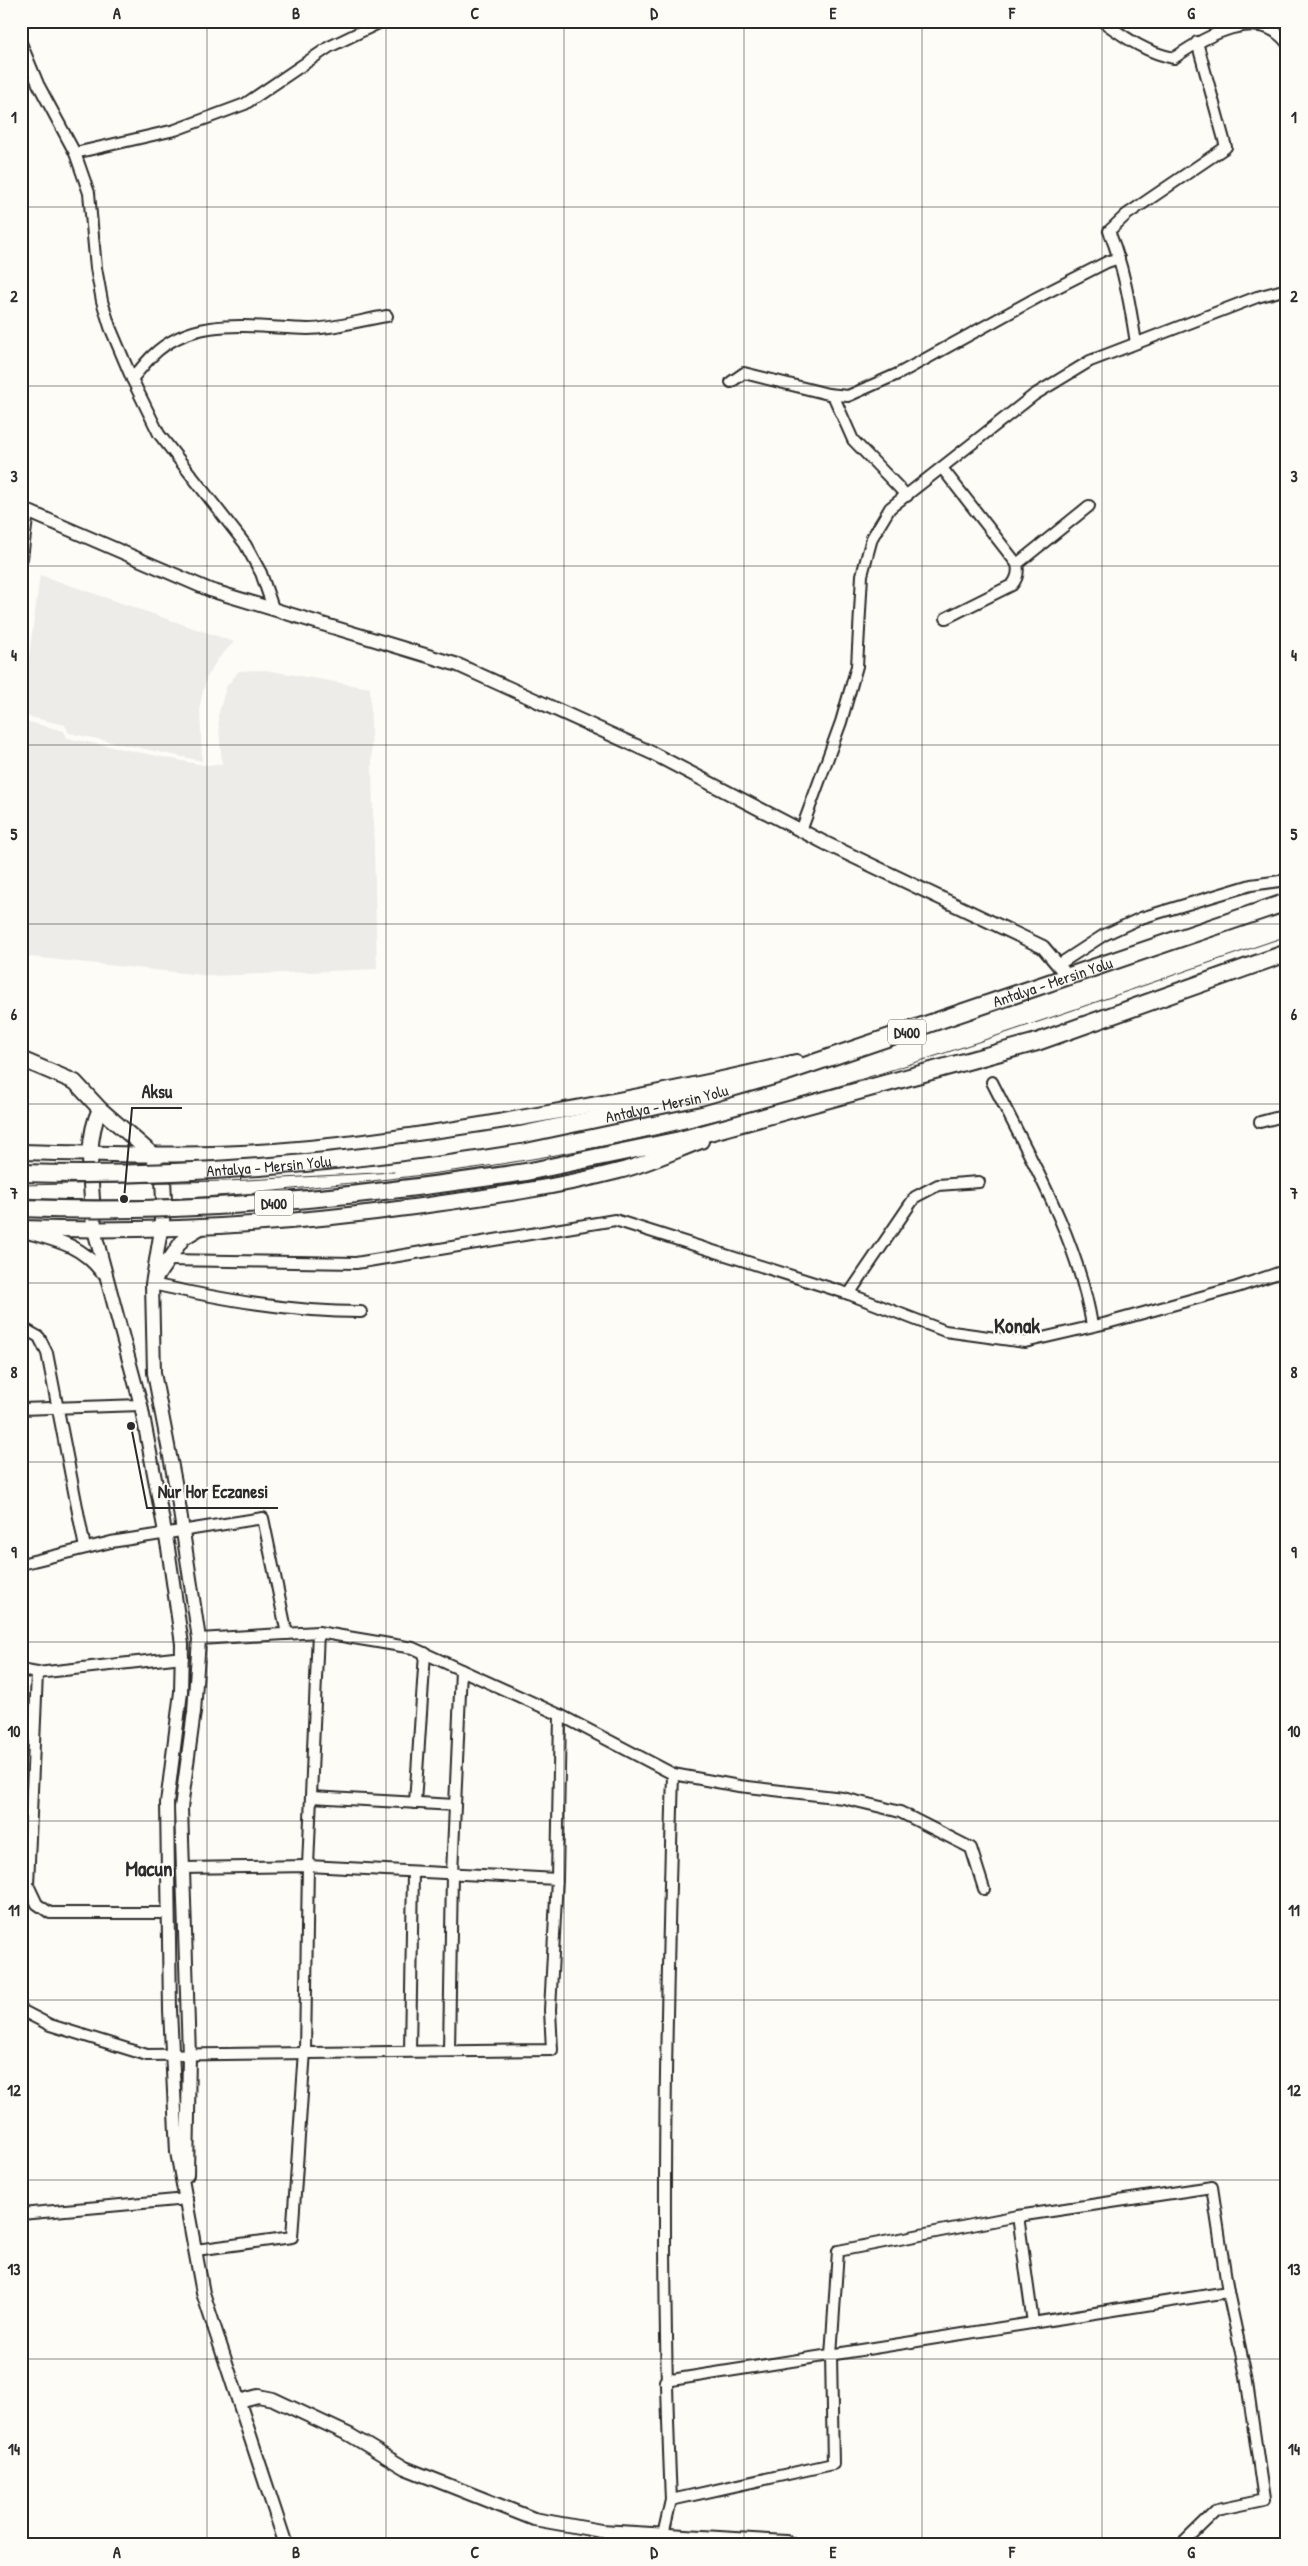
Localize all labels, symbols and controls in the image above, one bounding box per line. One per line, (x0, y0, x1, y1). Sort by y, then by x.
text: A (113, 2, 121, 24)
text: B (292, 2, 300, 24)
text: C (471, 2, 480, 24)
text: D (650, 2, 658, 24)
text: E (829, 2, 837, 24)
text: F (1008, 2, 1016, 24)
text: G (1187, 2, 1195, 24)
text: 1 (11, 106, 17, 128)
text: 1 (1291, 106, 1297, 128)
text: 2 (10, 285, 18, 307)
text: 2 (1290, 285, 1298, 307)
text: 3 (10, 465, 18, 487)
text: 3 (1290, 465, 1298, 487)
text: 4 (11, 644, 17, 666)
text: 4 (1291, 644, 1297, 666)
text: 5 (11, 823, 18, 845)
text: 5 (1291, 823, 1298, 845)
street label: Antalya - Mersin Yolu (990, 951, 1116, 1012)
text: 6 (11, 1003, 18, 1025)
text: 6 (1291, 1003, 1298, 1025)
road number: D400 (888, 1020, 926, 1044)
callout: Aksu (132, 1075, 182, 1108)
street label: Antalya - Mersin Yolu (603, 1078, 731, 1128)
text: Aksu (142, 1079, 173, 1104)
street label: Antalya - Mersin Yolu (206, 1149, 333, 1181)
text: 7 (9, 1182, 18, 1204)
text: 7 (1289, 1182, 1298, 1204)
road number: D400 (255, 1190, 293, 1216)
district label: Konak (994, 1311, 1040, 1340)
text: 8 (11, 1361, 18, 1383)
text: 8 (1291, 1361, 1298, 1383)
callout: Nur Hor Eczanesi (147, 1475, 278, 1508)
text: Nur Hor Eczanesi (158, 1479, 268, 1504)
text: 9 (11, 1541, 17, 1563)
text: 9 (1291, 1541, 1297, 1563)
text: 10 (8, 1720, 20, 1742)
text: 10 (1288, 1720, 1300, 1742)
district label: Macun (126, 1854, 172, 1883)
text: 11 (8, 1899, 20, 1921)
text: 11 (1288, 1899, 1300, 1921)
text: 12 (7, 2079, 21, 2101)
text: 12 (1287, 2079, 1301, 2101)
text: 13 (8, 2258, 20, 2280)
text: 13 (1288, 2258, 1300, 2280)
text: 14 (8, 2438, 20, 2460)
text: 14 (1288, 2438, 1300, 2460)
text: A (113, 2541, 121, 2563)
text: B (292, 2541, 300, 2563)
text: C (471, 2541, 480, 2563)
text: D (650, 2541, 658, 2563)
text: E (829, 2541, 837, 2563)
text: F (1008, 2541, 1016, 2563)
text: G (1187, 2541, 1195, 2563)

